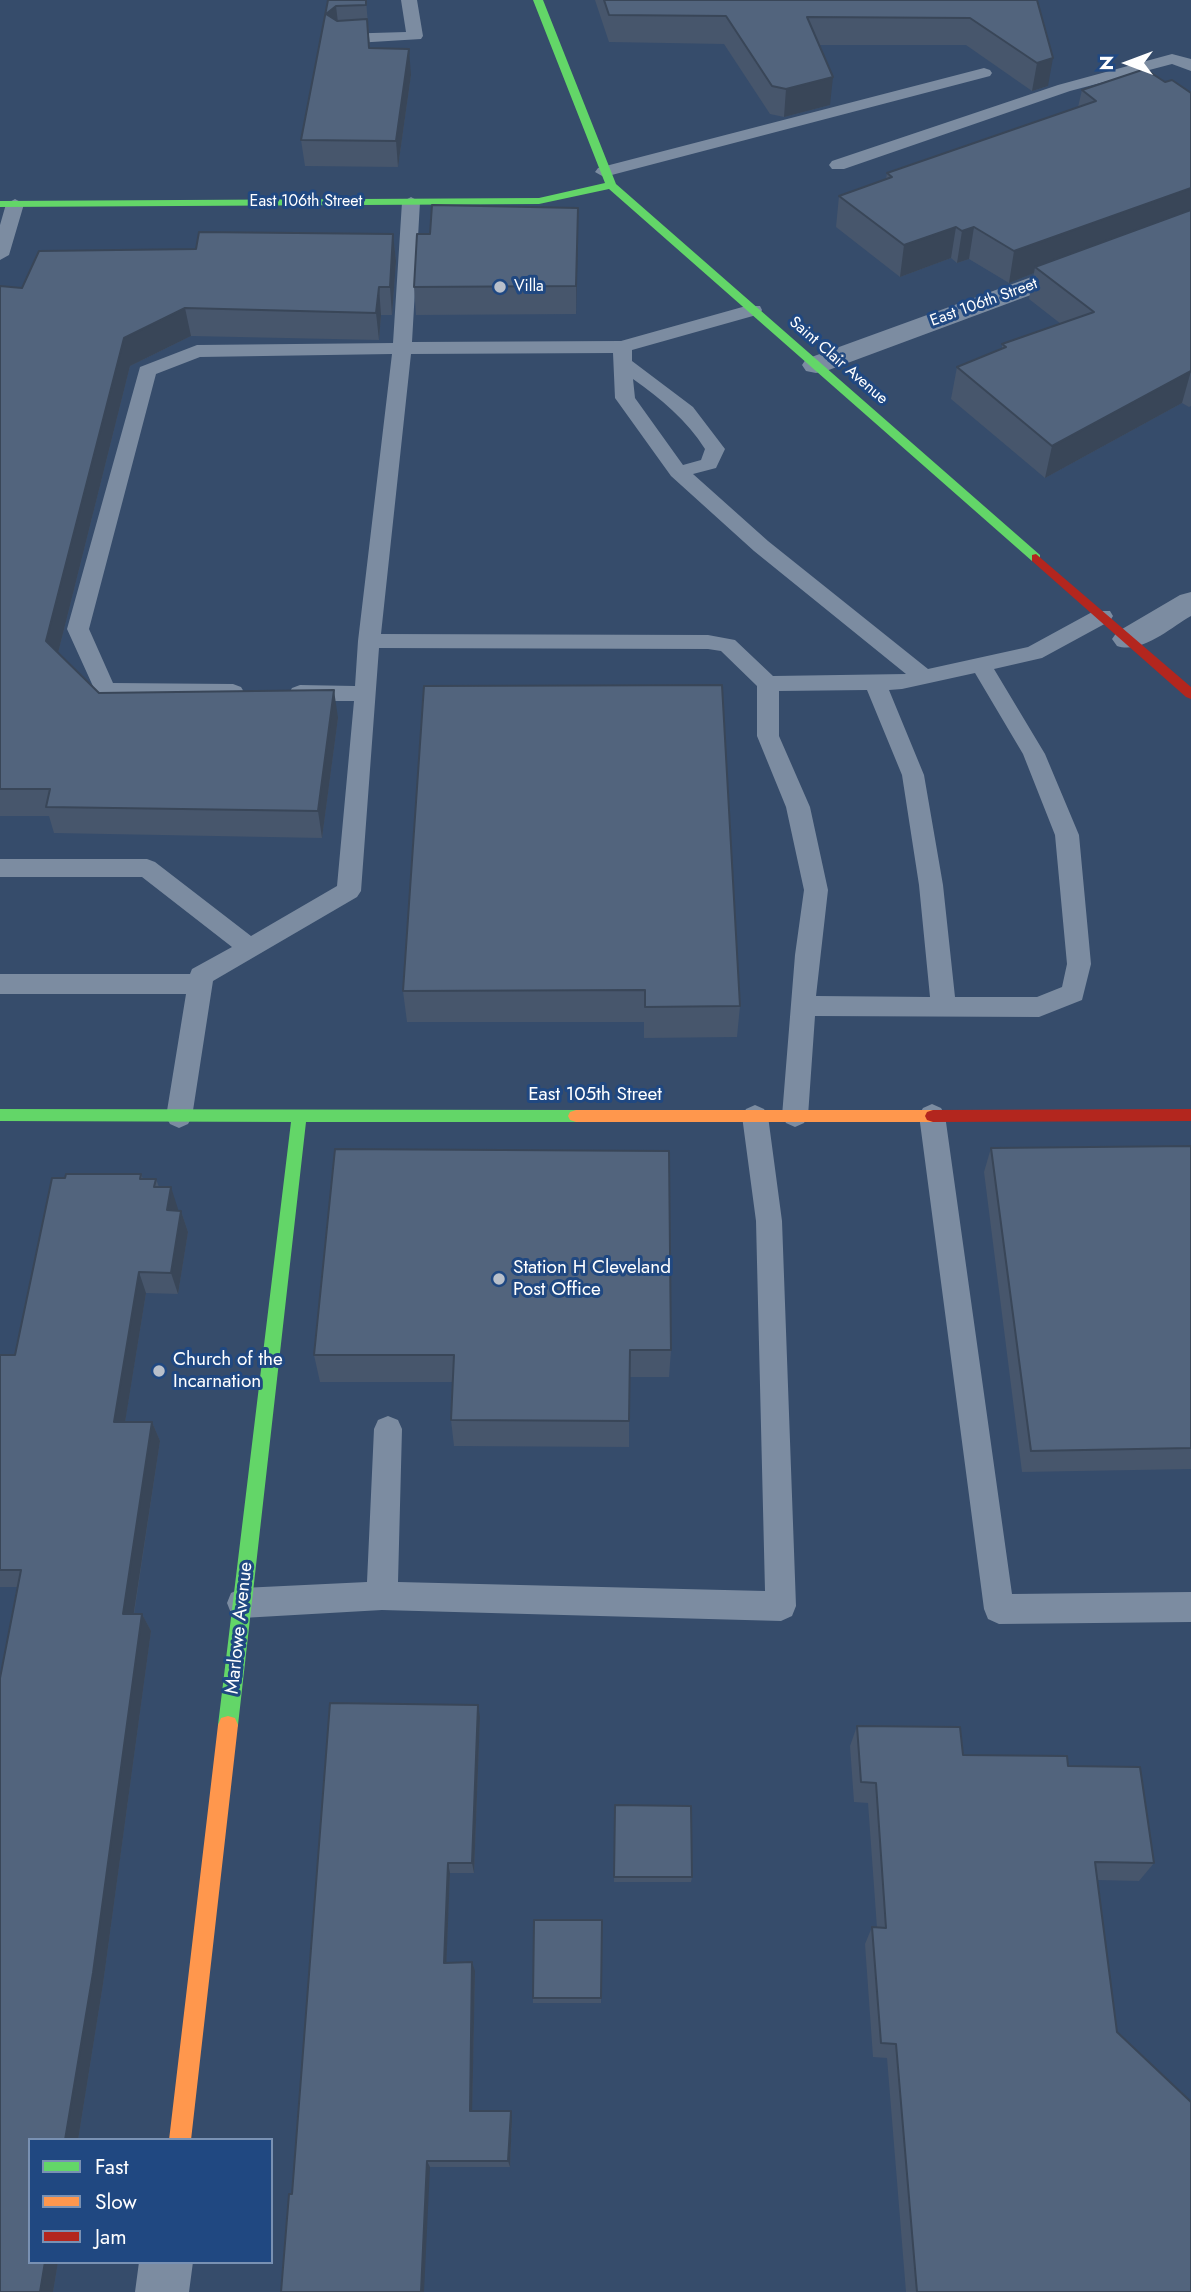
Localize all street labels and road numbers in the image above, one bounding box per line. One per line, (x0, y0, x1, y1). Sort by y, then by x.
street label: East 106th Street (250, 192, 362, 212)
street label: East 106th Street (928, 275, 1040, 331)
street label: Saint Clair Avenue (785, 313, 891, 409)
street label: East 105th Street (528, 1084, 662, 1106)
street label: Marlowe Avenue (222, 1561, 258, 1695)

